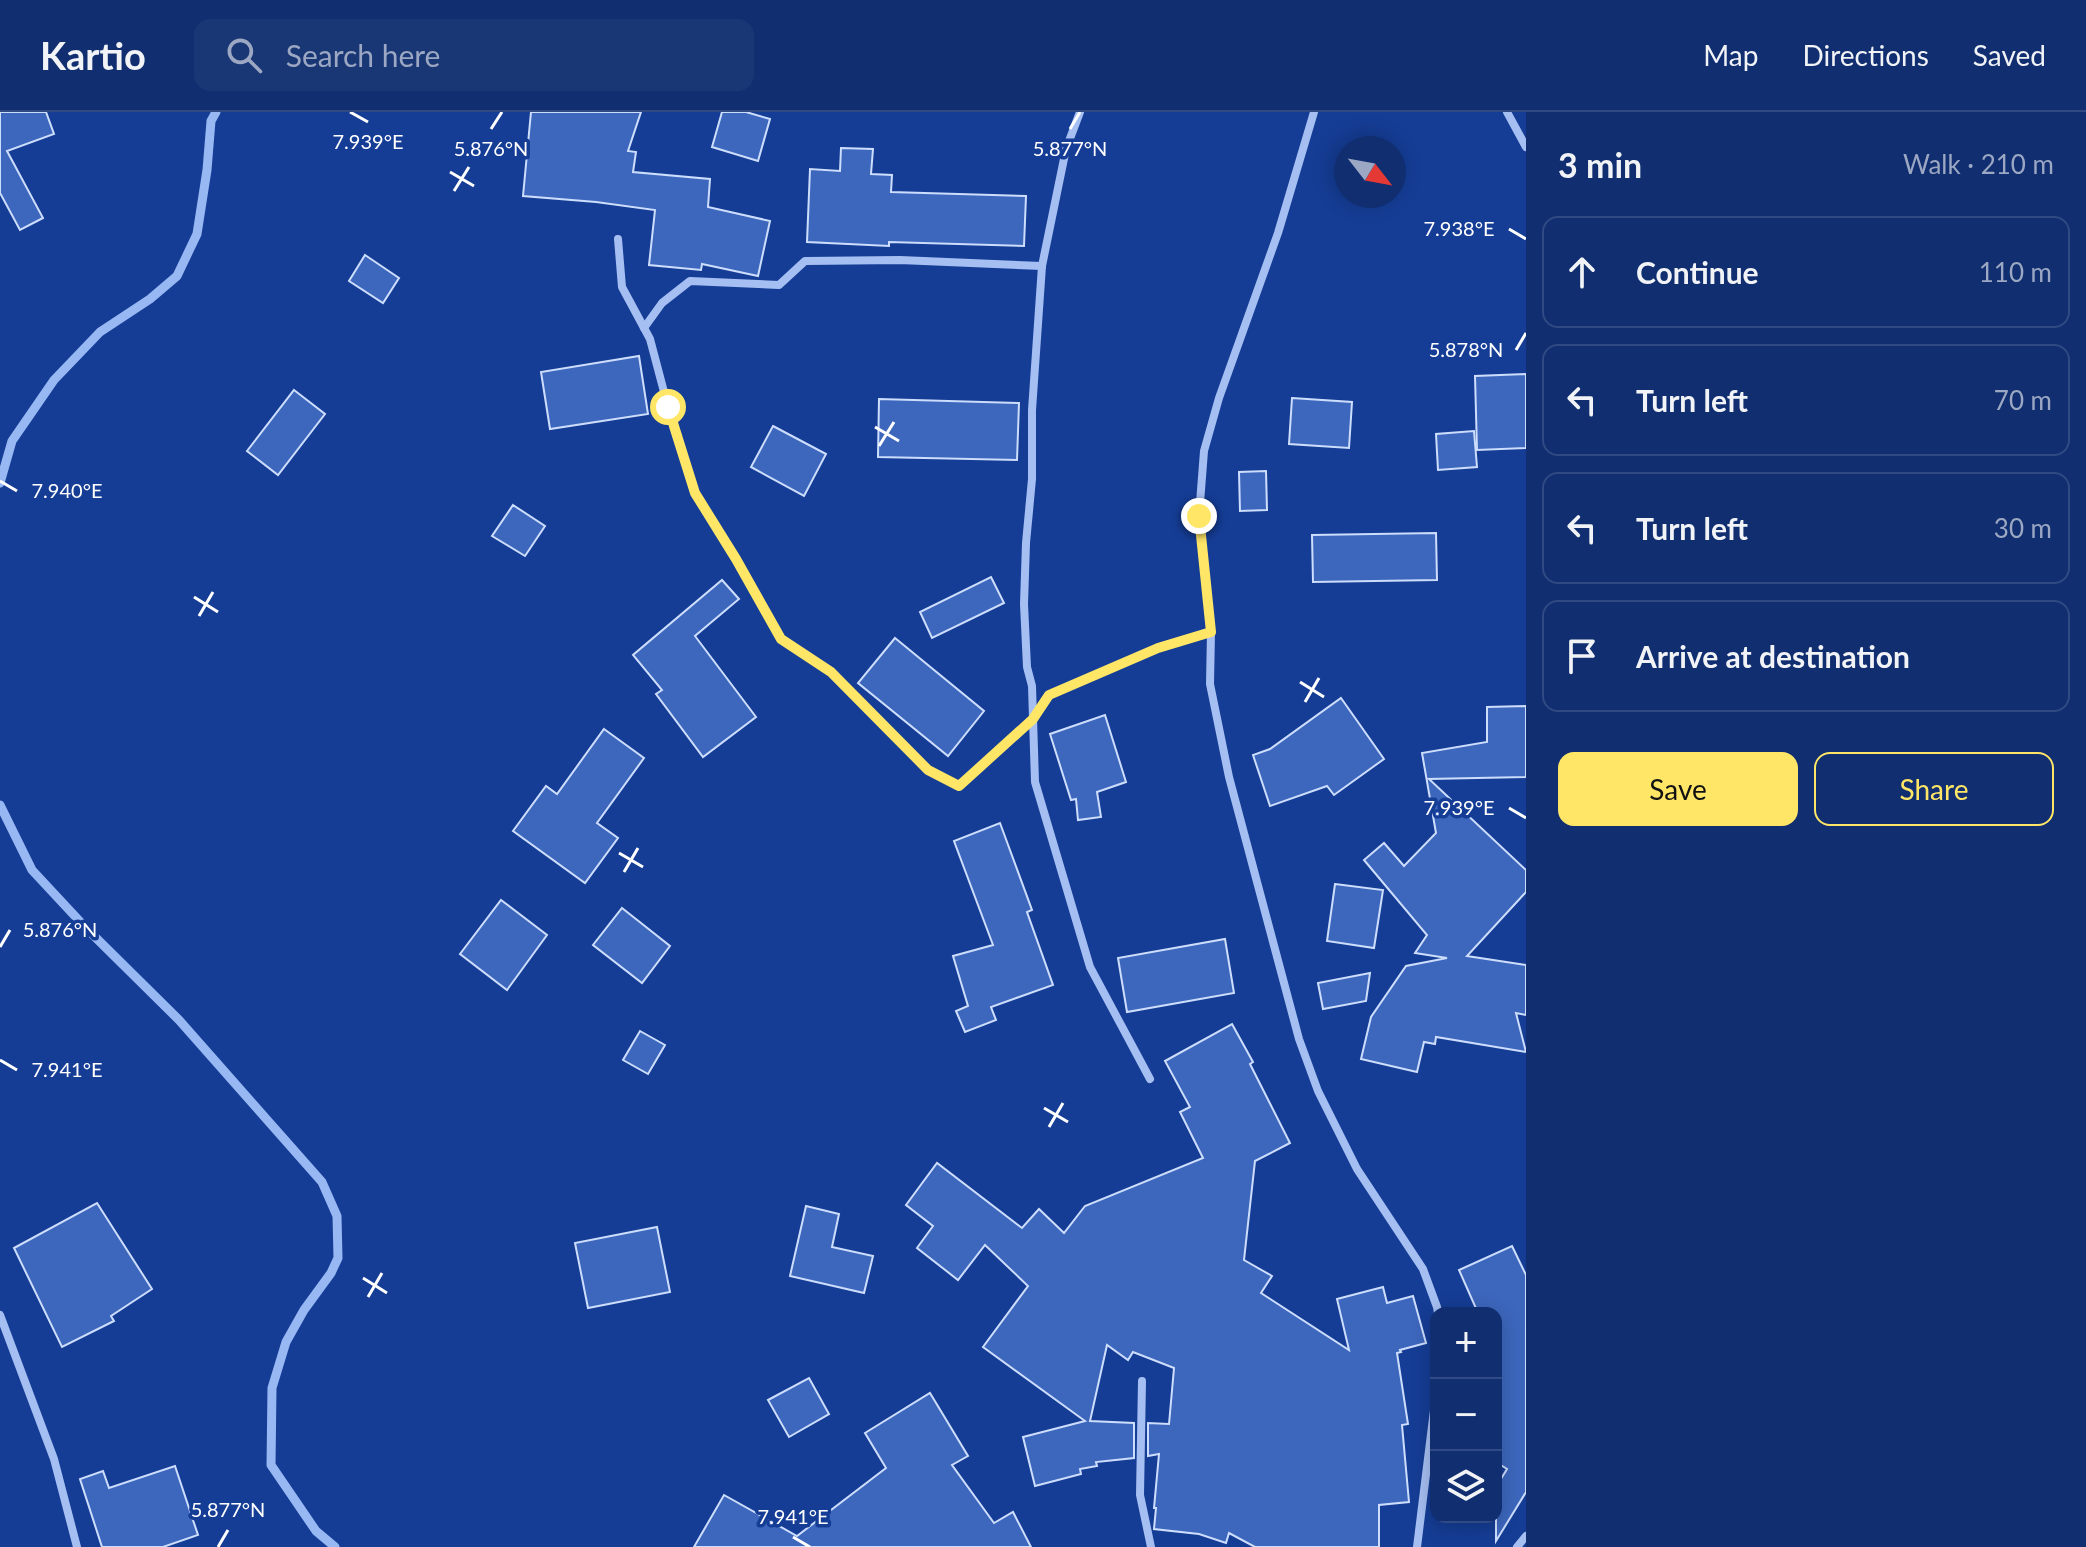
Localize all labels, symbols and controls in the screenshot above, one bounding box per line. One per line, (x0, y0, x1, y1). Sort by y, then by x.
search box (194, 19, 754, 91)
text: Kartio (40, 32, 146, 78)
icon: search (222, 33, 266, 77)
text: Search here (286, 37, 440, 73)
text: Map (1703, 38, 1758, 72)
text: Directions (1802, 38, 1929, 72)
text: Saved (1973, 38, 2046, 72)
text: 7.939°E (333, 129, 403, 153)
text: 5.876°N (454, 136, 528, 160)
text: 5.877°N (1033, 136, 1107, 160)
north arrow (1334, 136, 1406, 208)
text: 3 min (1558, 144, 1642, 185)
text: Walk · 210 m (1903, 148, 2054, 180)
text: 7.938°E (1424, 216, 1494, 240)
icon: ahead (1560, 250, 1604, 294)
text: Continue (1636, 254, 1759, 290)
text: 110 m (1979, 256, 2052, 288)
text: 5.878°N (1429, 337, 1503, 361)
icon: left (1560, 378, 1604, 422)
text: Turn left (1636, 382, 1748, 418)
text: 70 m (1994, 384, 2052, 416)
route start (650, 389, 686, 425)
text: 7.940°E (32, 478, 102, 502)
route end (1181, 498, 1217, 534)
icon: left (1560, 506, 1604, 550)
text: Turn left (1636, 510, 1748, 546)
text: 30 m (1994, 512, 2052, 544)
icon: arrive (1560, 634, 1604, 678)
text: Arrive at destination (1636, 638, 1910, 674)
button: Save (1558, 752, 1798, 826)
button: Share (1814, 752, 2054, 826)
text: 7.939°E (1424, 795, 1494, 819)
text: 5.876°N (23, 917, 97, 941)
text: 7.941°E (32, 1057, 102, 1081)
map controls (1430, 1307, 1502, 1523)
button: + (1430, 1307, 1502, 1379)
button: − (1430, 1379, 1502, 1451)
button: layers (1430, 1451, 1502, 1523)
text: 5.877°N (191, 1497, 265, 1521)
text: 7.941°E (758, 1504, 828, 1528)

